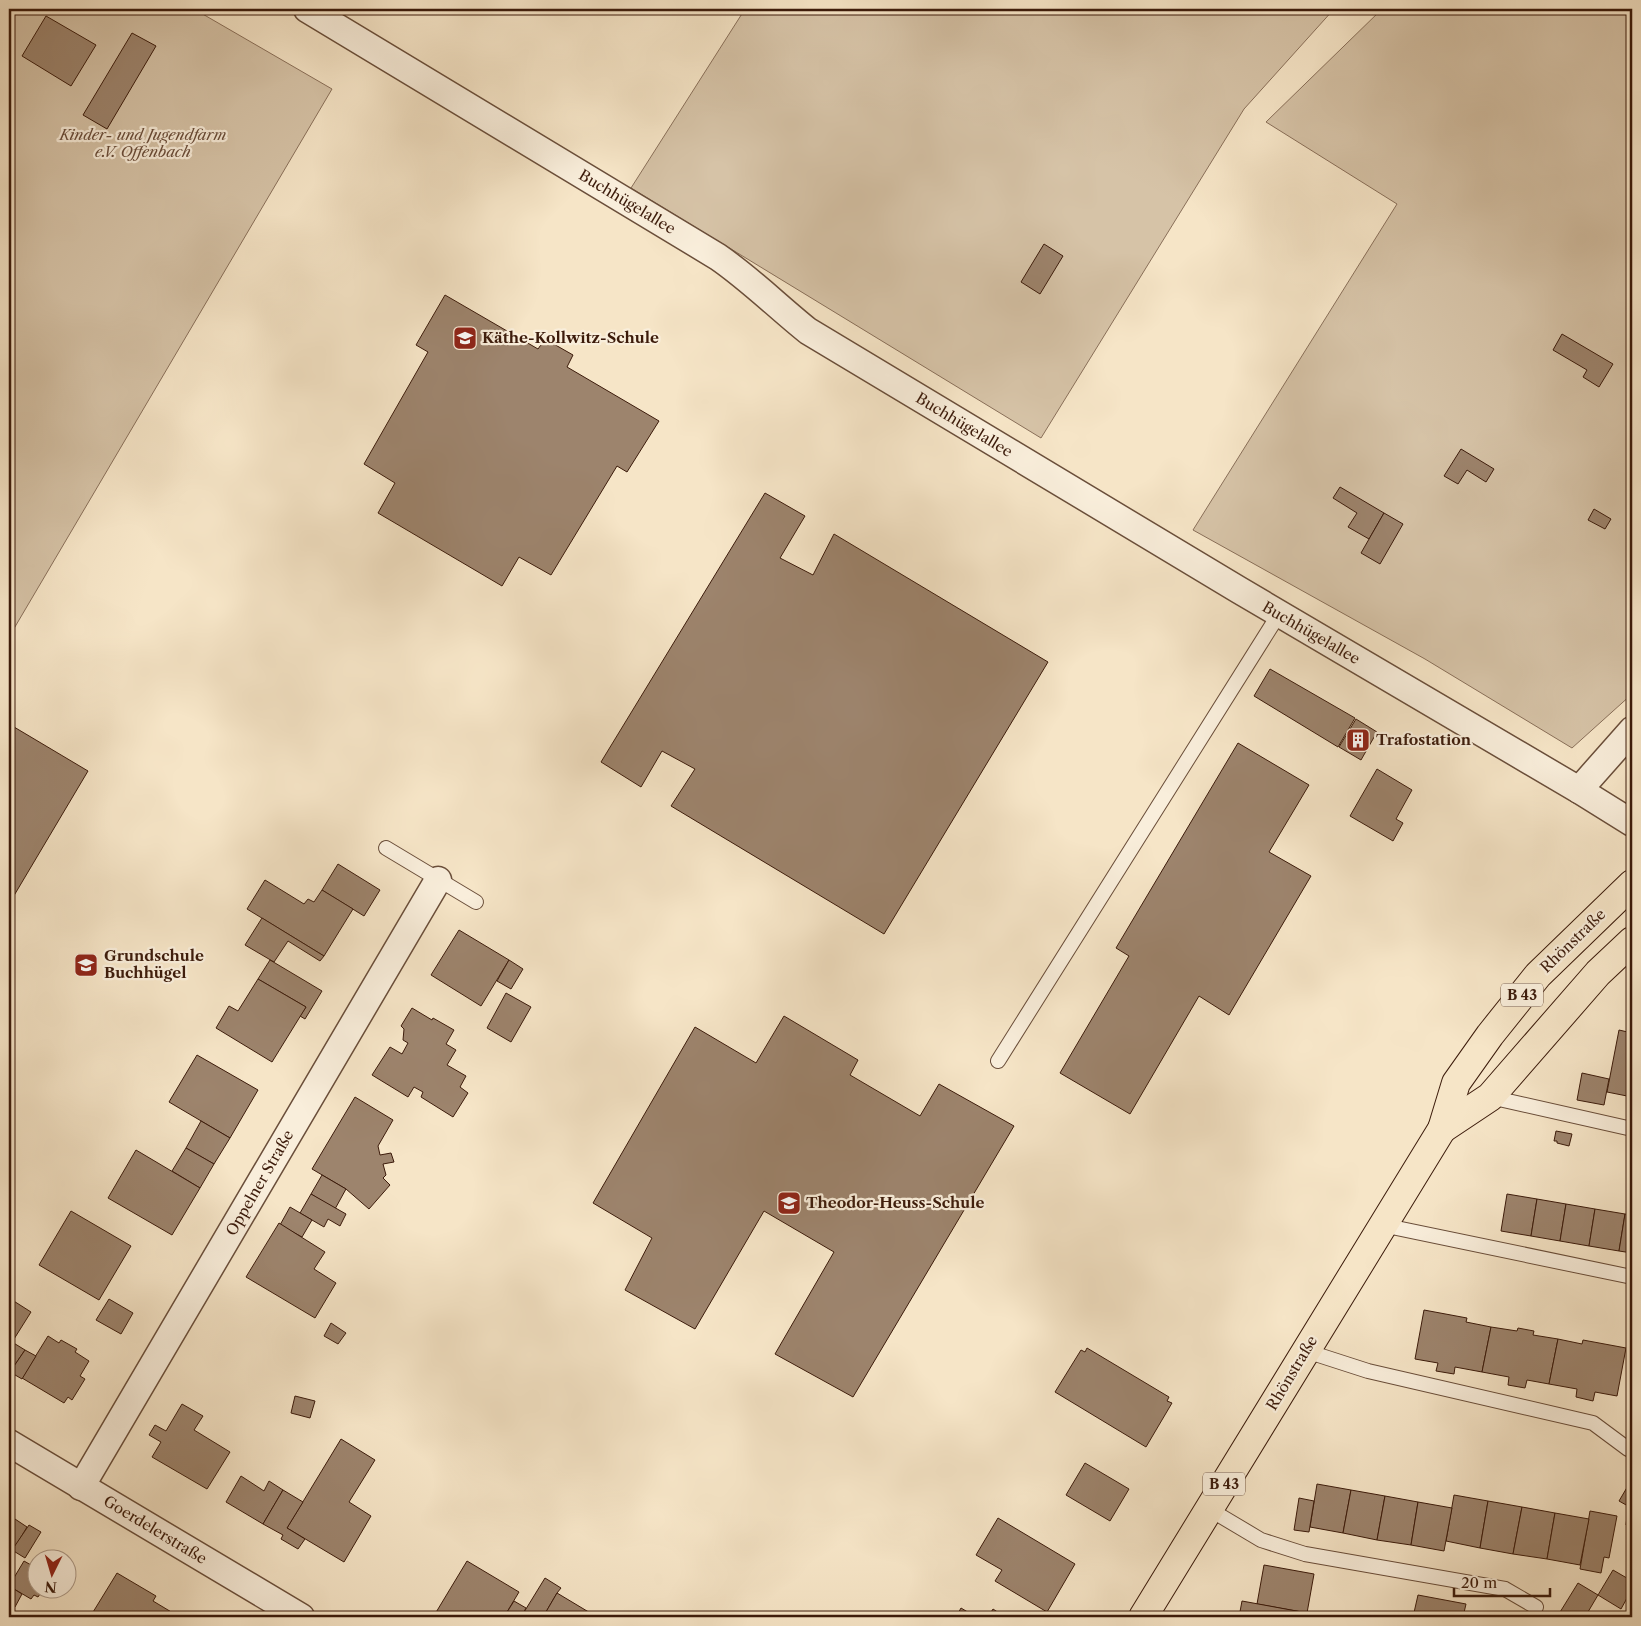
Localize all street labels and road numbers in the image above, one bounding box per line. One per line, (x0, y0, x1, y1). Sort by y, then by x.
street label: Buchhügelallee (575, 165, 679, 238)
street label: Buchhügelallee (912, 388, 1016, 461)
street label: Buchhügelallee (1259, 597, 1364, 668)
street label: Rhönstraße (1536, 905, 1609, 977)
road number: B 43 (1501, 984, 1543, 1006)
street label: Oppelner Straße (222, 1127, 298, 1239)
street label: Rhönstraße (1262, 1332, 1321, 1413)
road number: B 43 (1203, 1472, 1245, 1496)
street label: Goerdelerstraße (100, 1491, 210, 1568)

